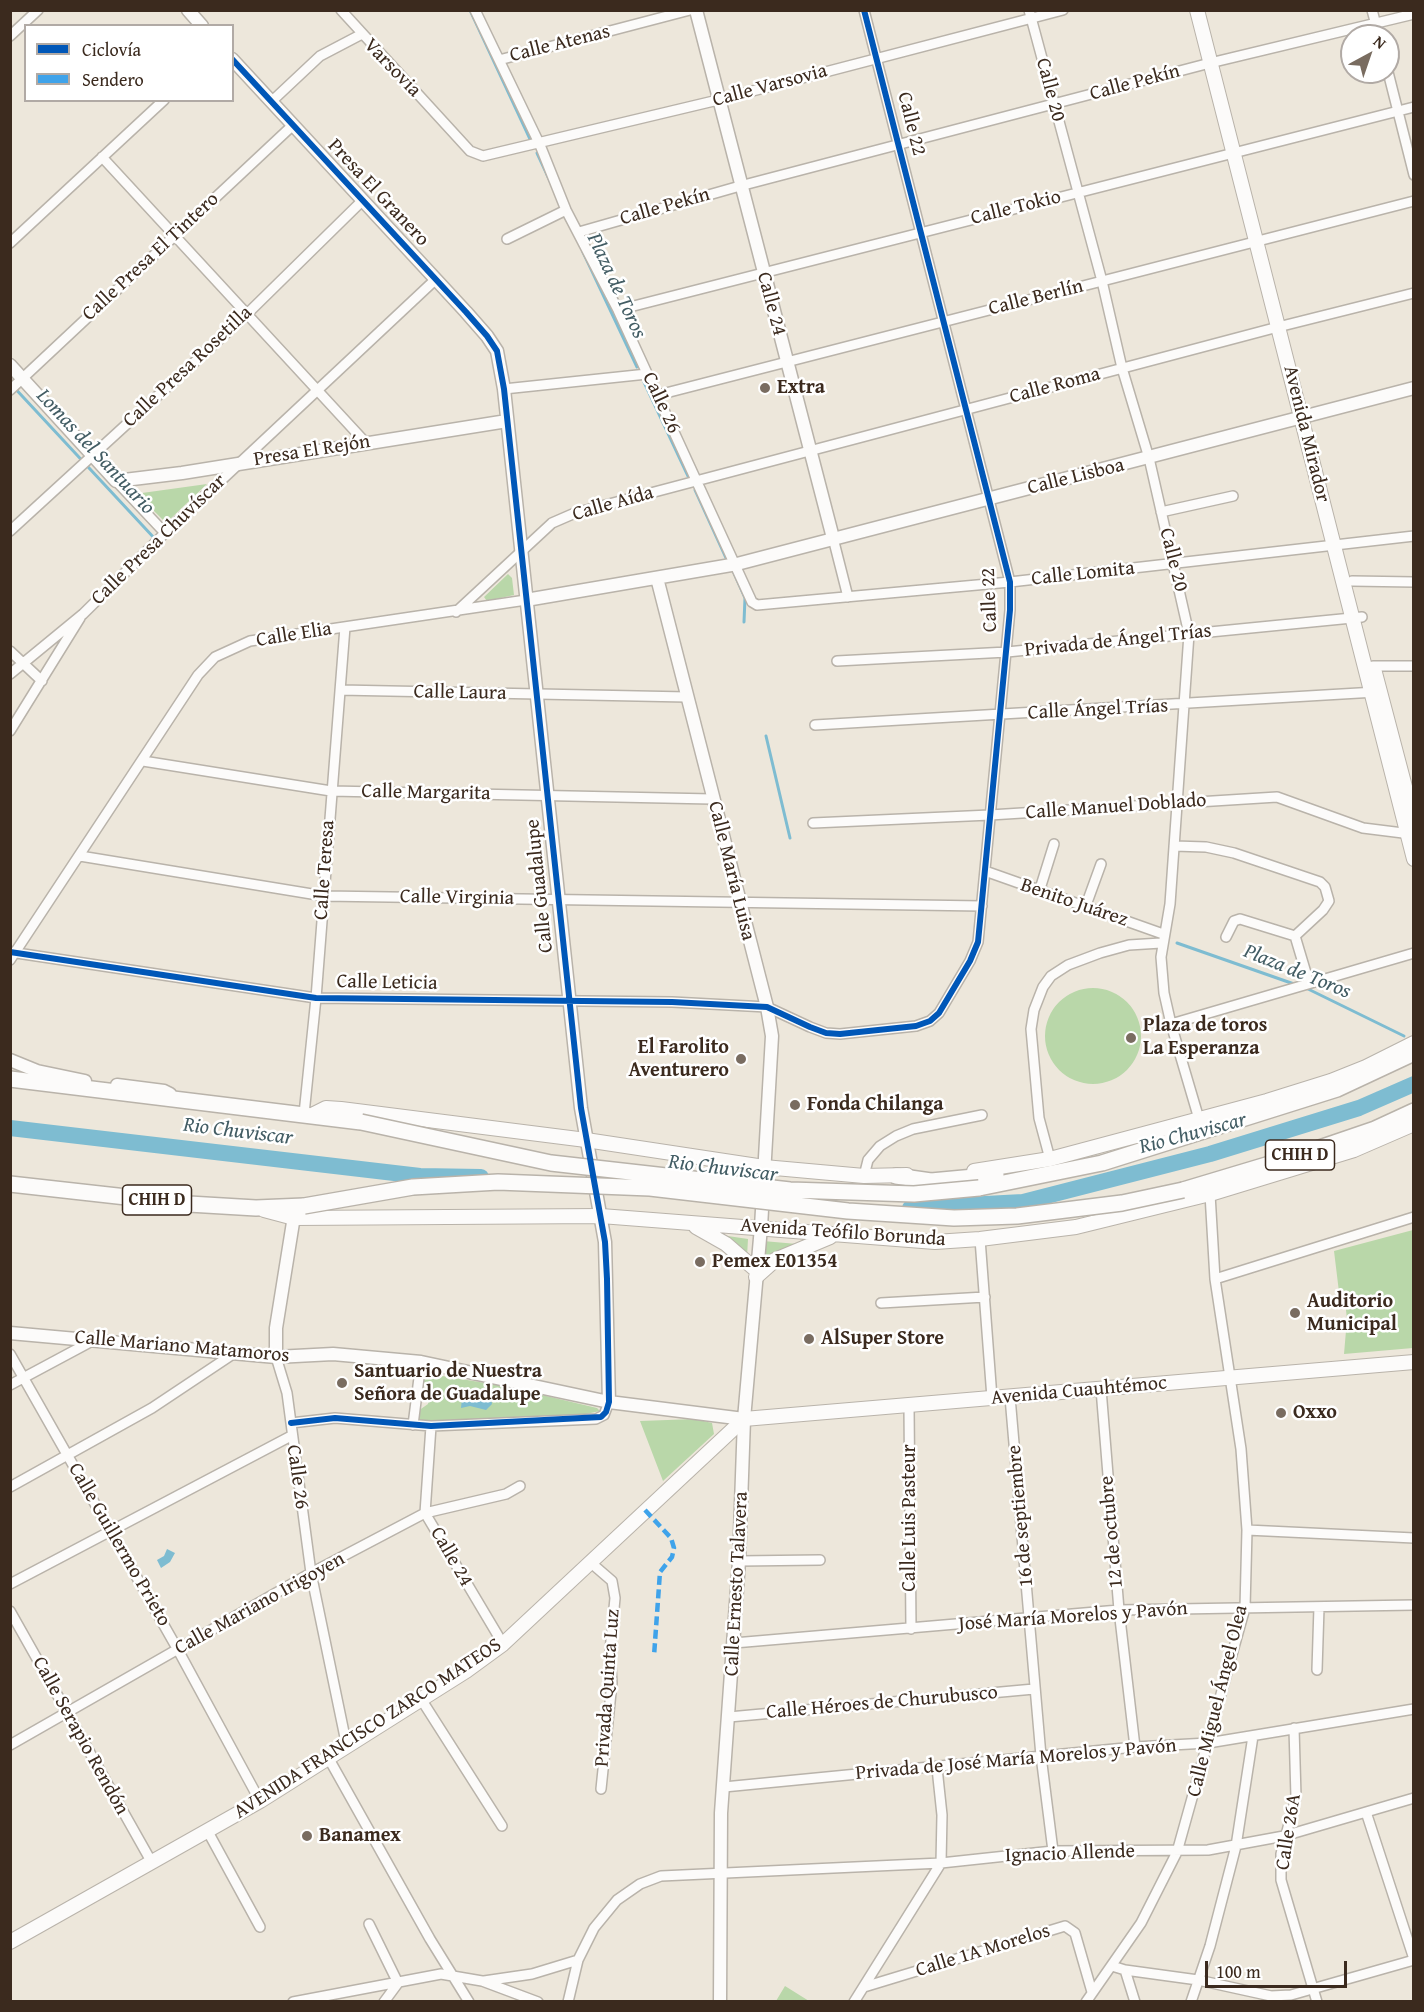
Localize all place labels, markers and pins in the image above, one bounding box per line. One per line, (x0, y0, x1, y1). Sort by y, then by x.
place label: Extra (777, 376, 825, 400)
marker: Extra (758, 381, 772, 395)
place label: Plaza de toros La Esperanza (1143, 1014, 1267, 1061)
marker: Plaza de toros La Esperanza (1124, 1031, 1138, 1045)
place label: El Farolito Aventurero (628, 1036, 729, 1083)
marker: El Farolito Aventurero (734, 1052, 748, 1066)
place label: Fonda Chilanga (807, 1093, 944, 1117)
marker: Fonda Chilanga (788, 1098, 802, 1112)
place label: Pemex E01354 (712, 1250, 838, 1274)
marker: Pemex E01354 (693, 1255, 707, 1269)
place label: Auditorio Municipal (1307, 1290, 1397, 1337)
marker: Auditorio Municipal (1288, 1306, 1302, 1320)
place label: AlSuper Store (821, 1327, 944, 1351)
marker: AlSuper Store (802, 1332, 816, 1346)
place label: Santuario de Nuestra Señora de Guadalupe (354, 1360, 542, 1407)
marker: Santuario de Nuestra Señora de Guadalupe (335, 1376, 349, 1390)
place label: Oxxo (1293, 1401, 1337, 1425)
marker: Oxxo (1274, 1406, 1288, 1420)
place label: Banamex (319, 1824, 401, 1848)
marker: Banamex (300, 1829, 314, 1843)

